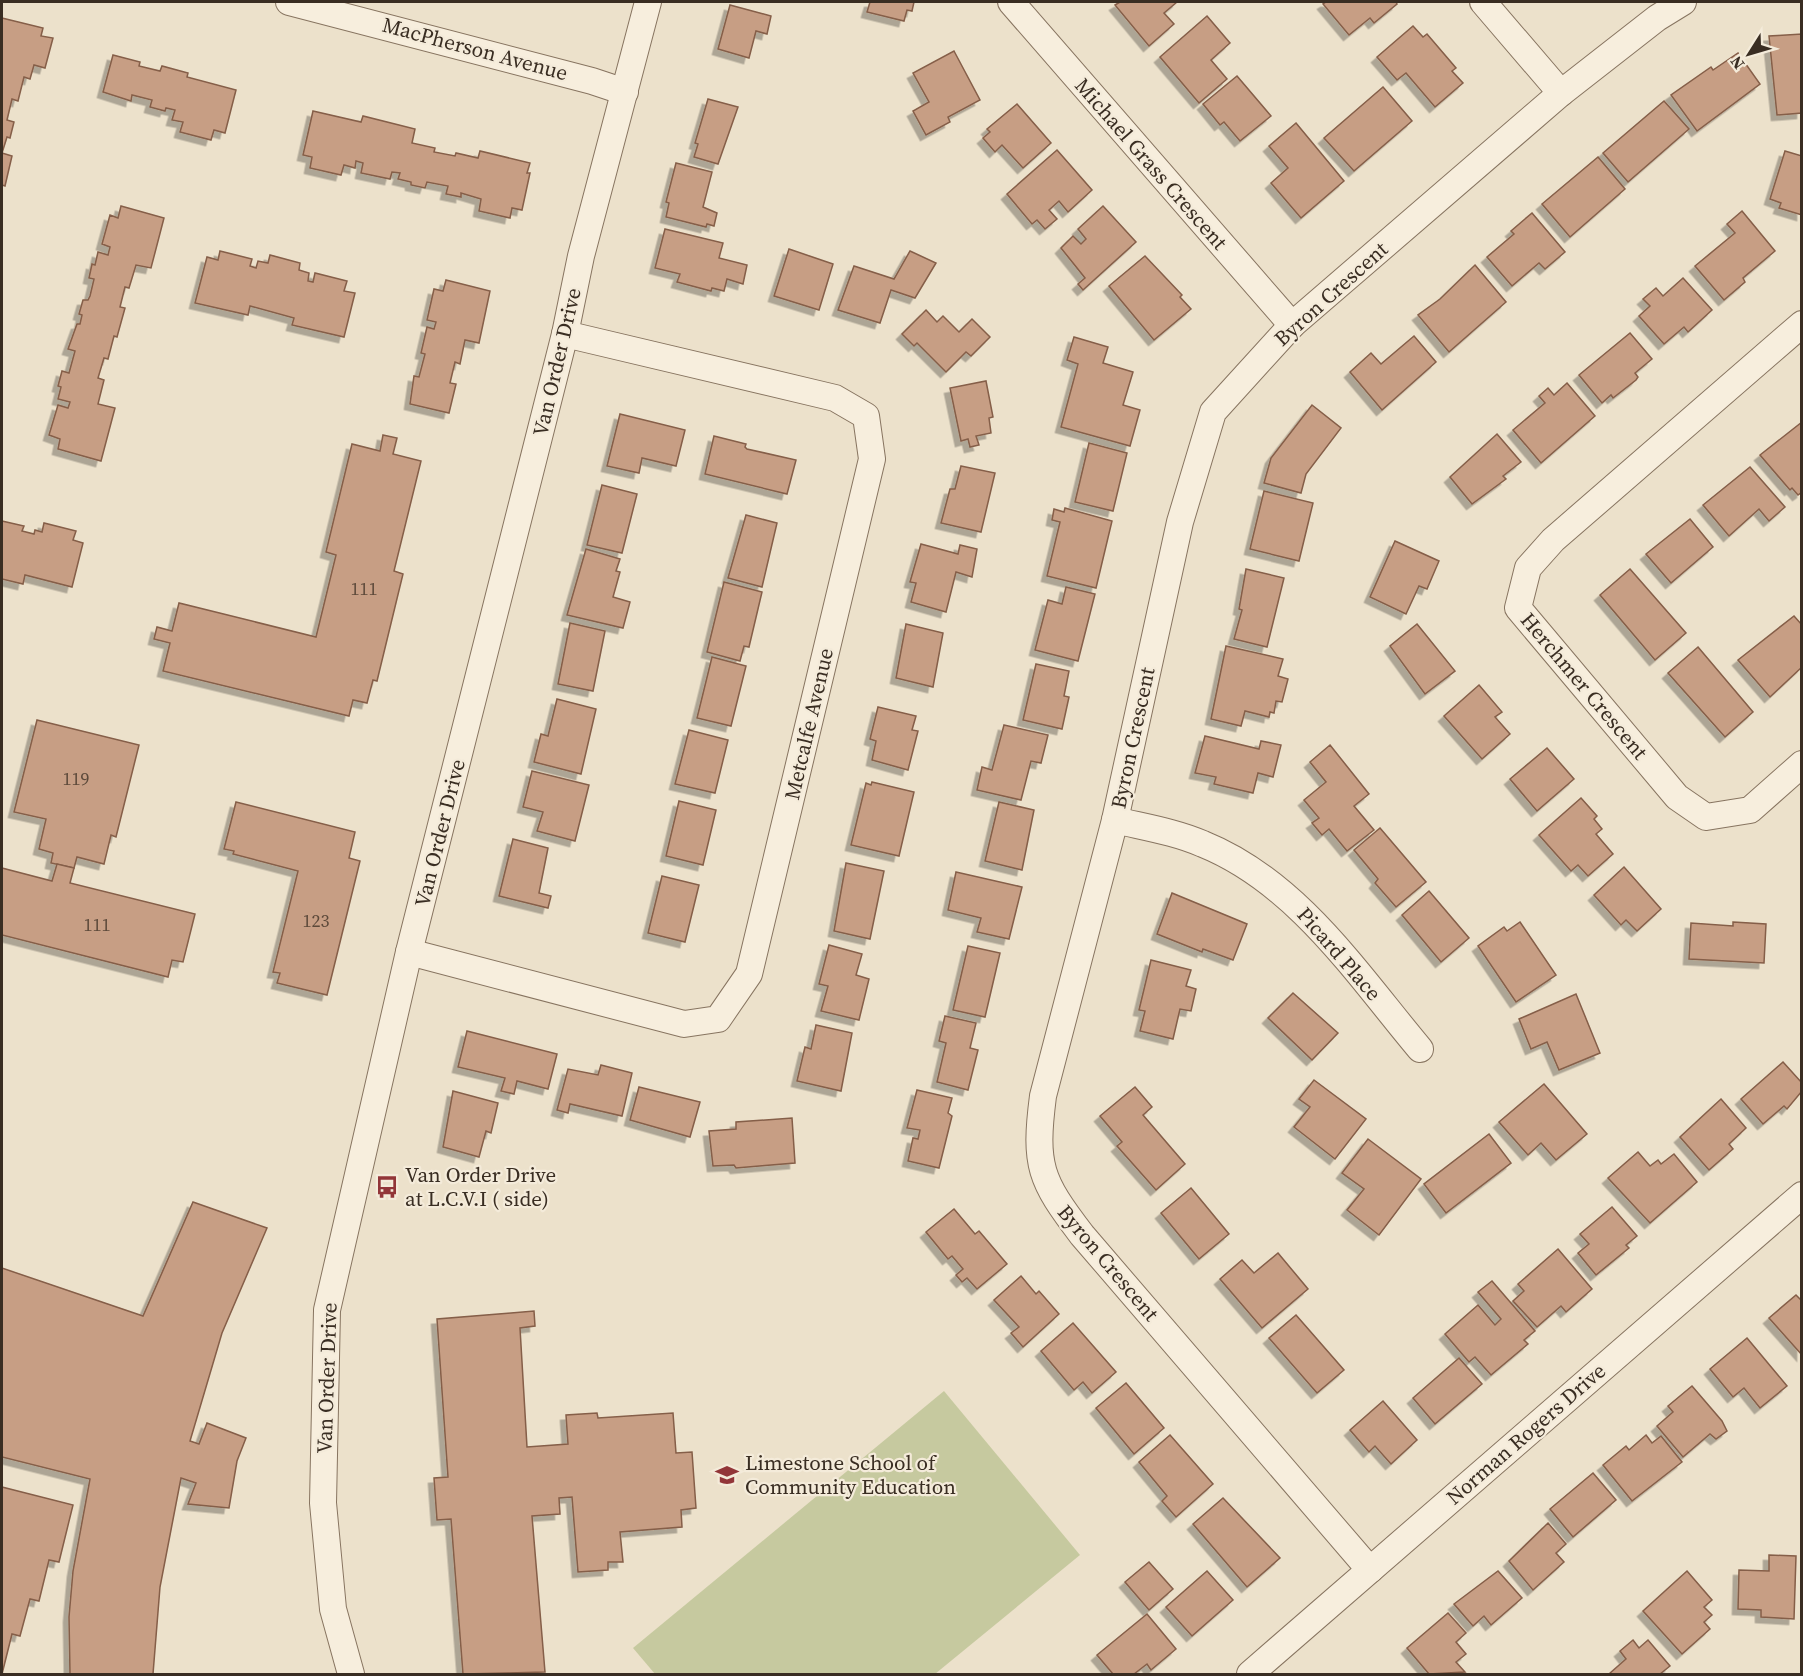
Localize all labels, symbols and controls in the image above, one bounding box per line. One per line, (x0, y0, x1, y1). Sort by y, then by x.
street label: MacPherson Avenue (379, 10, 571, 87)
north arrow (1719, 24, 1779, 84)
text: N (1725, 51, 1749, 74)
street label: Michael Grass Crescent (1069, 71, 1234, 256)
street label: Byron Crescent (1268, 235, 1394, 352)
street label: Van Order Drive (525, 285, 588, 439)
house number: 111 (351, 576, 378, 601)
street label: Herchmer Crescent (1514, 606, 1655, 765)
street label: Metcalfe Avenue (777, 645, 840, 803)
street label: Byron Crescent (1103, 664, 1162, 811)
street label: Van Order Drive (407, 756, 472, 910)
house number: 119 (63, 766, 90, 791)
street label: Picard Place (1291, 901, 1388, 1007)
house number: 123 (303, 908, 330, 933)
house number: 111 (84, 912, 111, 937)
place label: Van Order Drive at L.C.V.I ( side) (405, 1160, 556, 1213)
bus stop icon: Van Order Drive at L.C.V.I ( side) (374, 1174, 400, 1200)
street label: Byron Crescent (1051, 1198, 1166, 1327)
street label: Van Order Drive (309, 1302, 344, 1454)
street label: Norman Rogers Drive (1440, 1356, 1612, 1511)
place label: Limestone School of Community Education (745, 1448, 956, 1501)
school or university icon: Limestone School of Community Education (714, 1462, 740, 1488)

